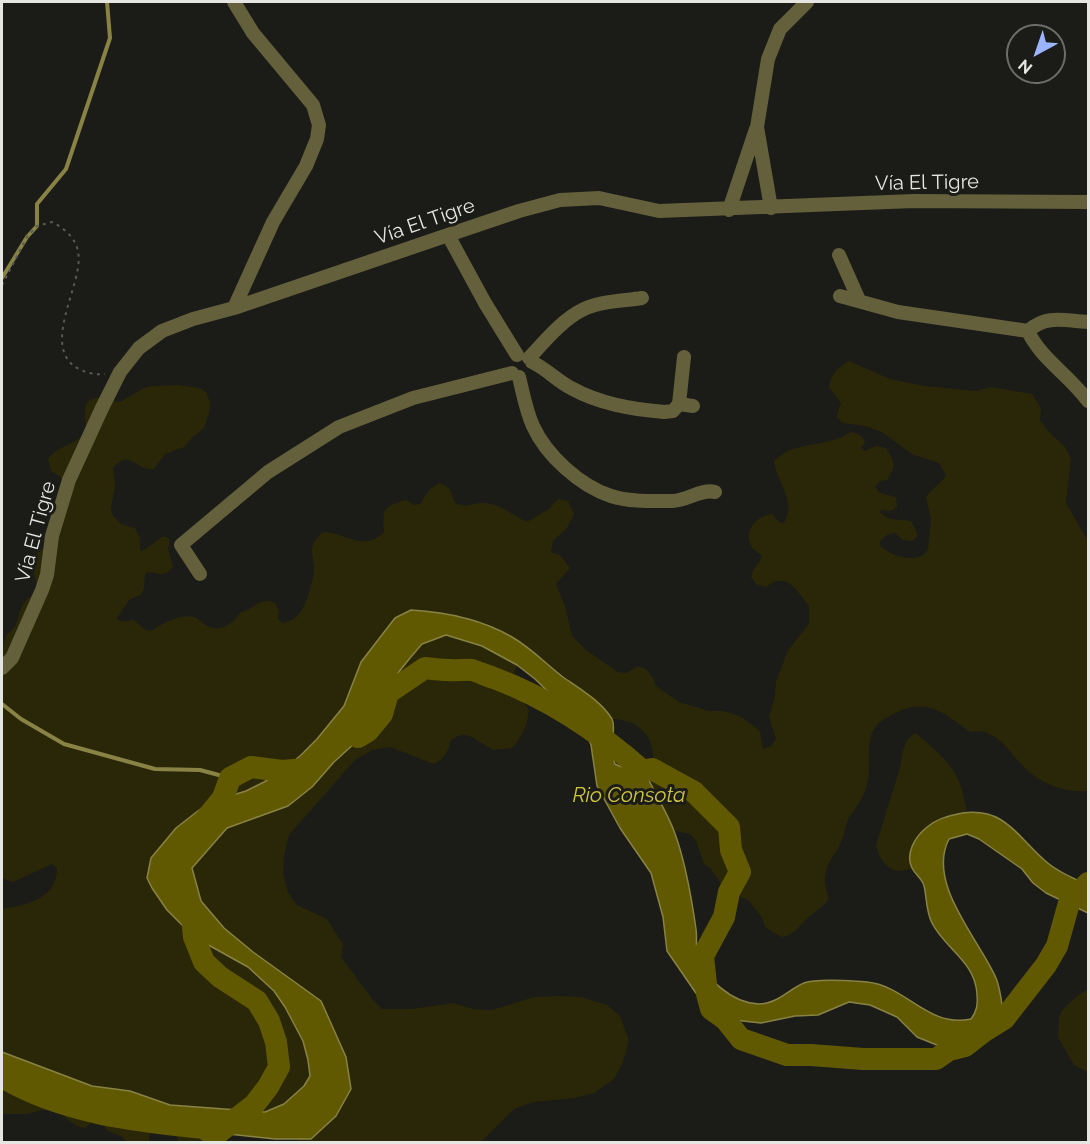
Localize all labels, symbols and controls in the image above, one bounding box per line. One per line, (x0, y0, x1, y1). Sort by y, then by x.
north arrow (1006, 24, 1066, 84)
text: N (1015, 55, 1036, 78)
street label: Vía El Tigre (875, 170, 979, 196)
street label: Vía El Tigre (372, 194, 478, 250)
street label: Vía El Tigre (11, 479, 61, 585)
water label: Rio Consota (572, 783, 686, 809)

